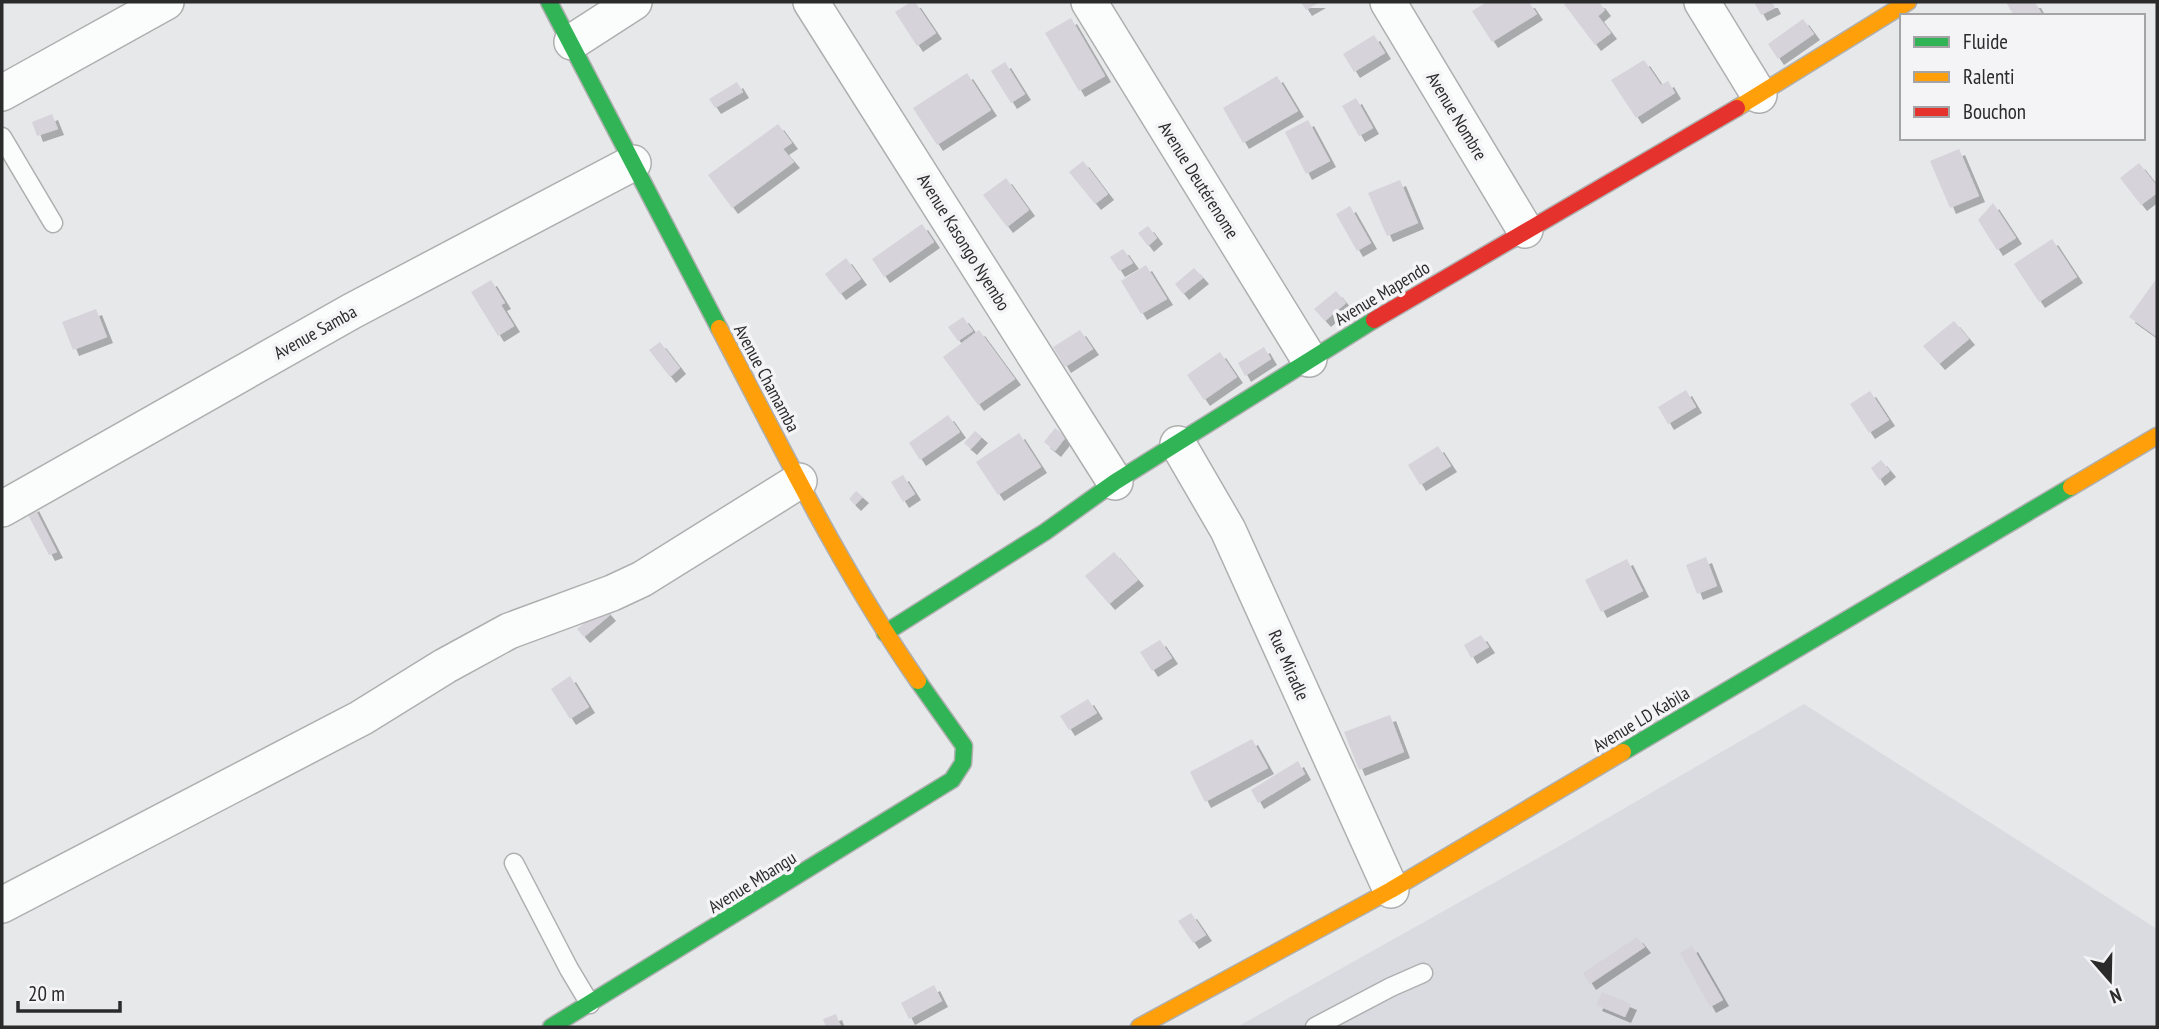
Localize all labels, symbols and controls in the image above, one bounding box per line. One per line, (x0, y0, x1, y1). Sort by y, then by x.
legend (1900, 14, 2145, 140)
text: Fluide (1963, 28, 2008, 55)
text: Ralenti (1963, 63, 2015, 90)
street label: Avenue Nombre (1422, 68, 1492, 164)
text: Bouchon (1963, 98, 2026, 125)
street label: Avenue Deutérenome (1154, 117, 1244, 243)
street label: Avenue Kasongo Nyembo (913, 169, 1016, 315)
street label: Avenue Mapendo (1330, 256, 1434, 330)
street label: Avenue Samba (270, 300, 360, 364)
street label: Avenue Chamamba (729, 320, 805, 436)
street label: Rue Miradle (1263, 626, 1315, 704)
street label: Avenue LD Kabila (1588, 681, 1694, 757)
street label: Avenue Mbangu (704, 846, 800, 918)
north arrow (2075, 945, 2145, 1015)
scale bar (18, 970, 119, 1014)
text: 20 m (28, 980, 65, 1007)
text: N (2107, 983, 2125, 1009)

